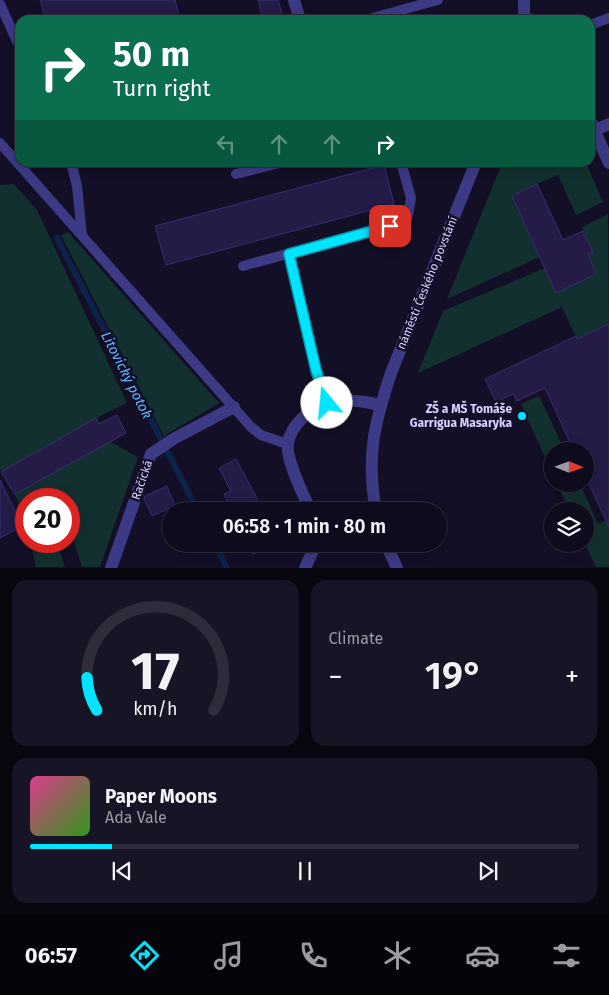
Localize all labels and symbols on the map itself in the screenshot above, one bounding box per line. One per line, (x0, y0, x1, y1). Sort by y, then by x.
pin (369, 205, 411, 247)
street label: náměstí Českého povstání (393, 214, 460, 351)
water label: Litovický potok (97, 329, 156, 422)
position arrow (300, 376, 352, 428)
place label: ZŠ a MŠ Tomáše Garrigua Masaryka (410, 400, 512, 430)
marker: ZŠ a MŠ Tomáše Garrigua Masaryka (516, 410, 528, 422)
north arrow (544, 442, 594, 492)
street label: Račická (129, 458, 155, 502)
speed limit sign: 20 (15, 488, 80, 553)

